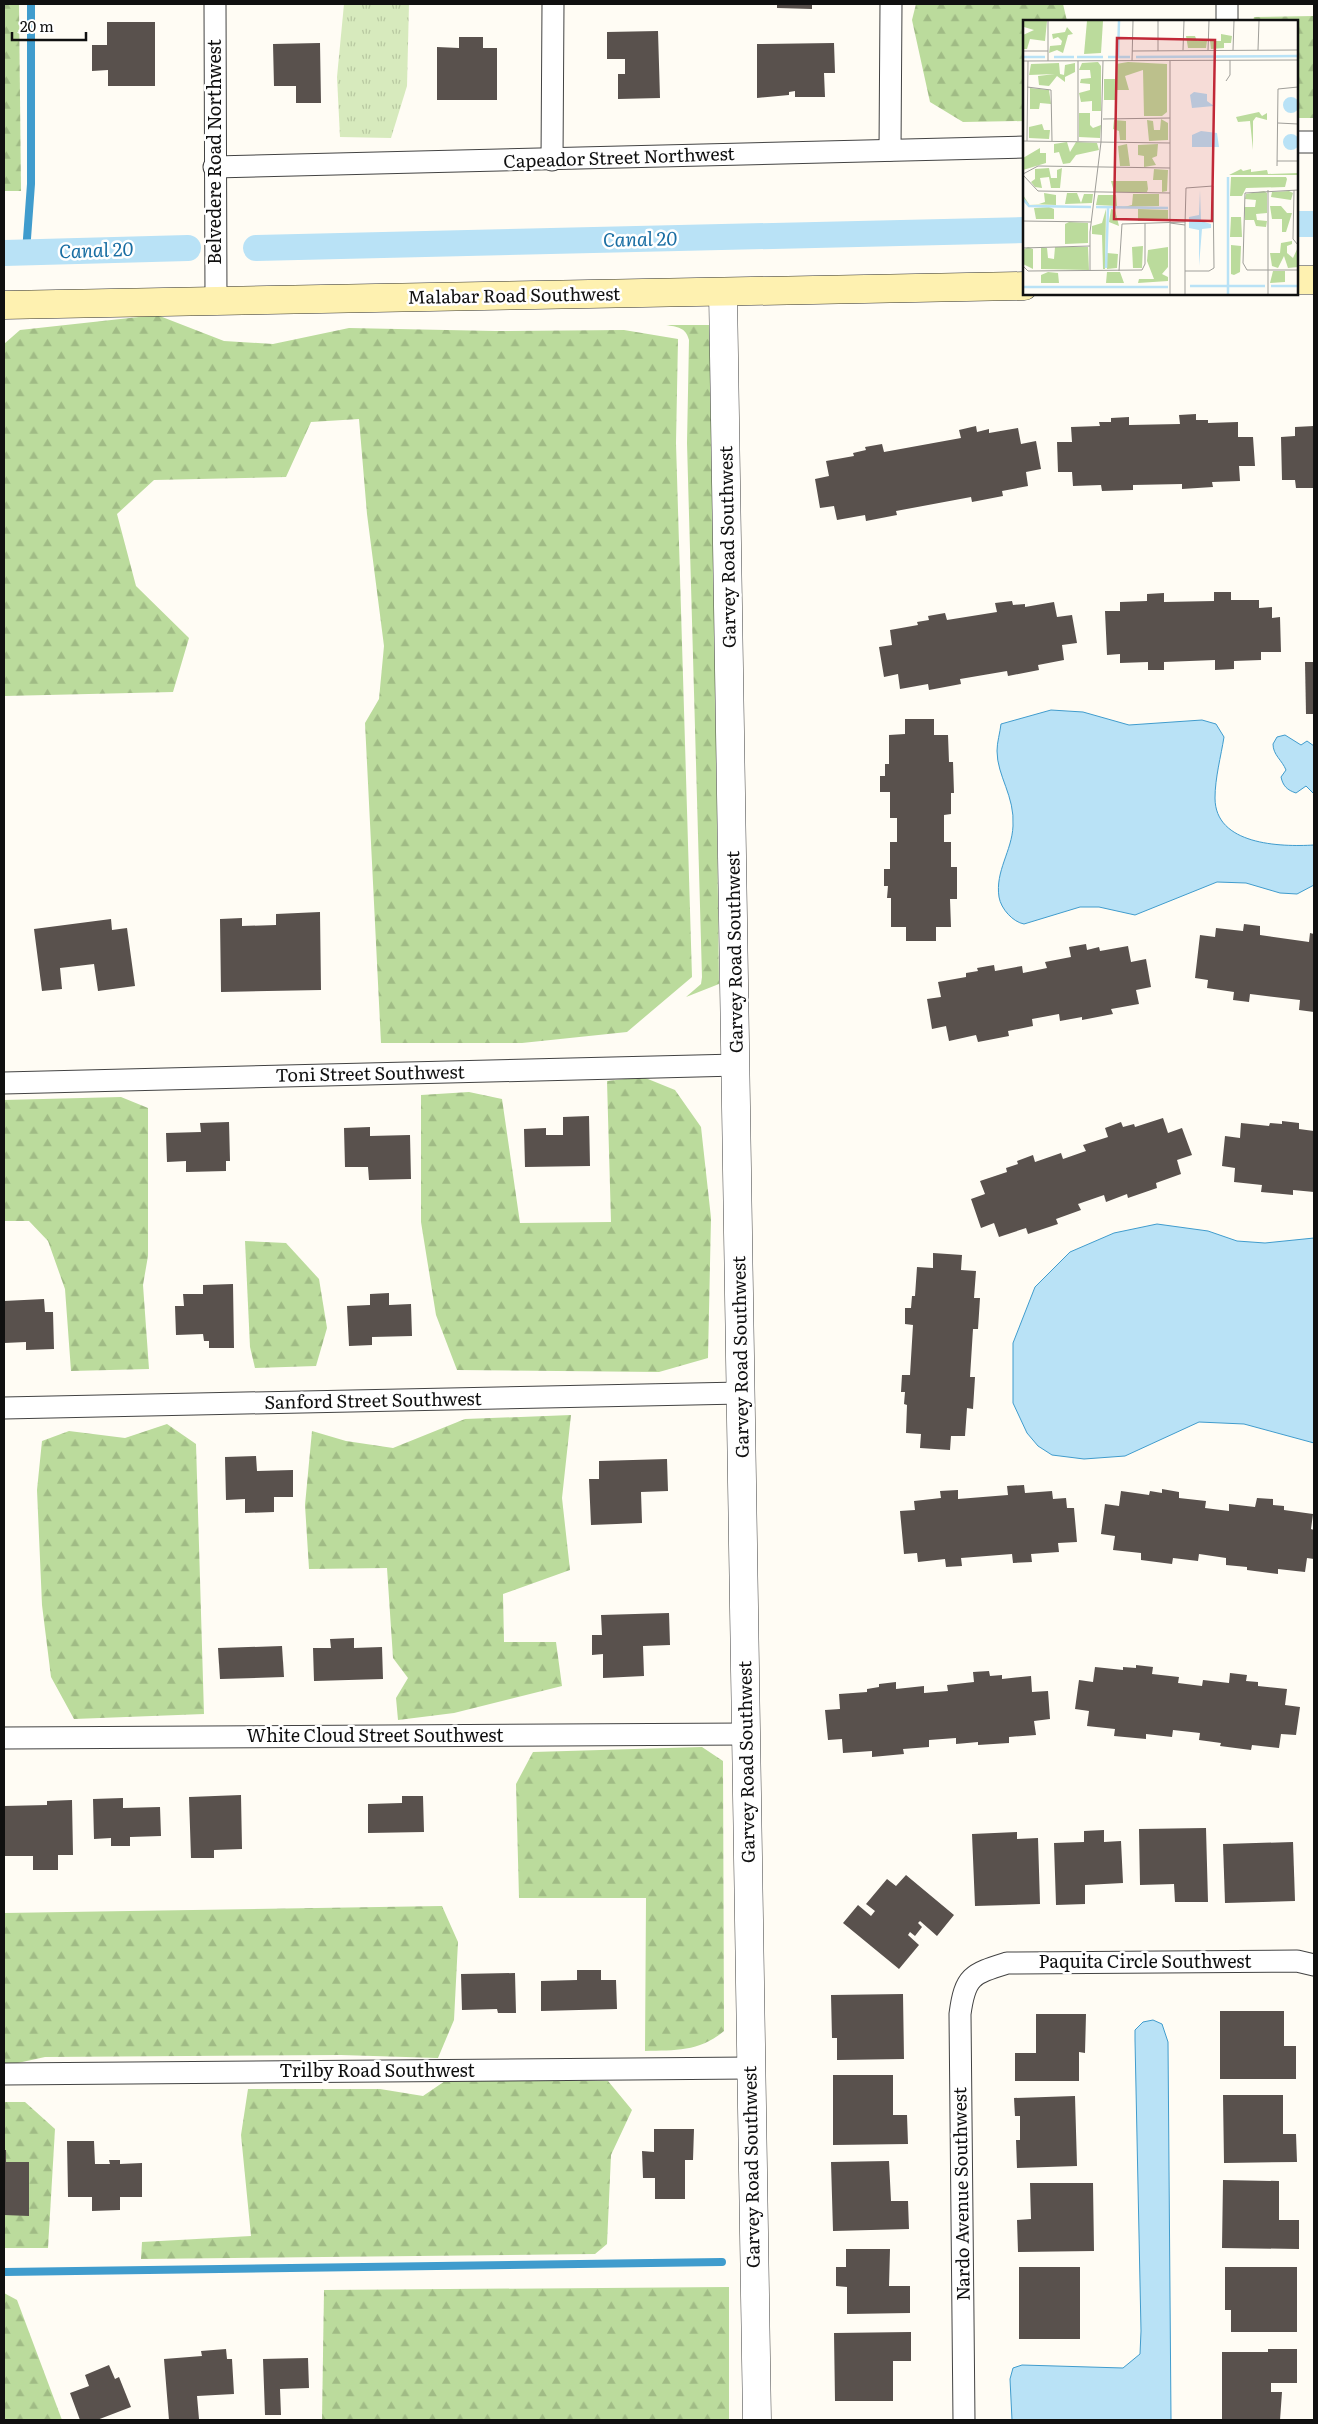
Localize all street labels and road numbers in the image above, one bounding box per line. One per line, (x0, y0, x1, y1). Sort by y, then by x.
street label: Belvedere Road Northwest (200, 39, 227, 265)
street label: Capeador Street Northwest (503, 139, 736, 174)
street label: Malabar Road Southwest (407, 279, 621, 310)
street label: Garvey Road Southwest (711, 445, 742, 648)
street label: Garvey Road Southwest (718, 850, 749, 1053)
street label: Toni Street Southwest (275, 1057, 465, 1088)
street label: Garvey Road Southwest (724, 1255, 755, 1458)
street label: Sanford Street Southwest (264, 1384, 483, 1415)
street label: Garvey Road Southwest (730, 1660, 761, 1863)
street label: White Cloud Street Southwest (246, 1721, 504, 1748)
street label: Paquita Circle Southwest (1038, 1947, 1252, 1974)
street label: Trilby Road Southwest (279, 2056, 475, 2083)
street label: Garvey Road Southwest (735, 2065, 766, 2268)
street label: Nardo Avenue Southwest (945, 2086, 976, 2301)

